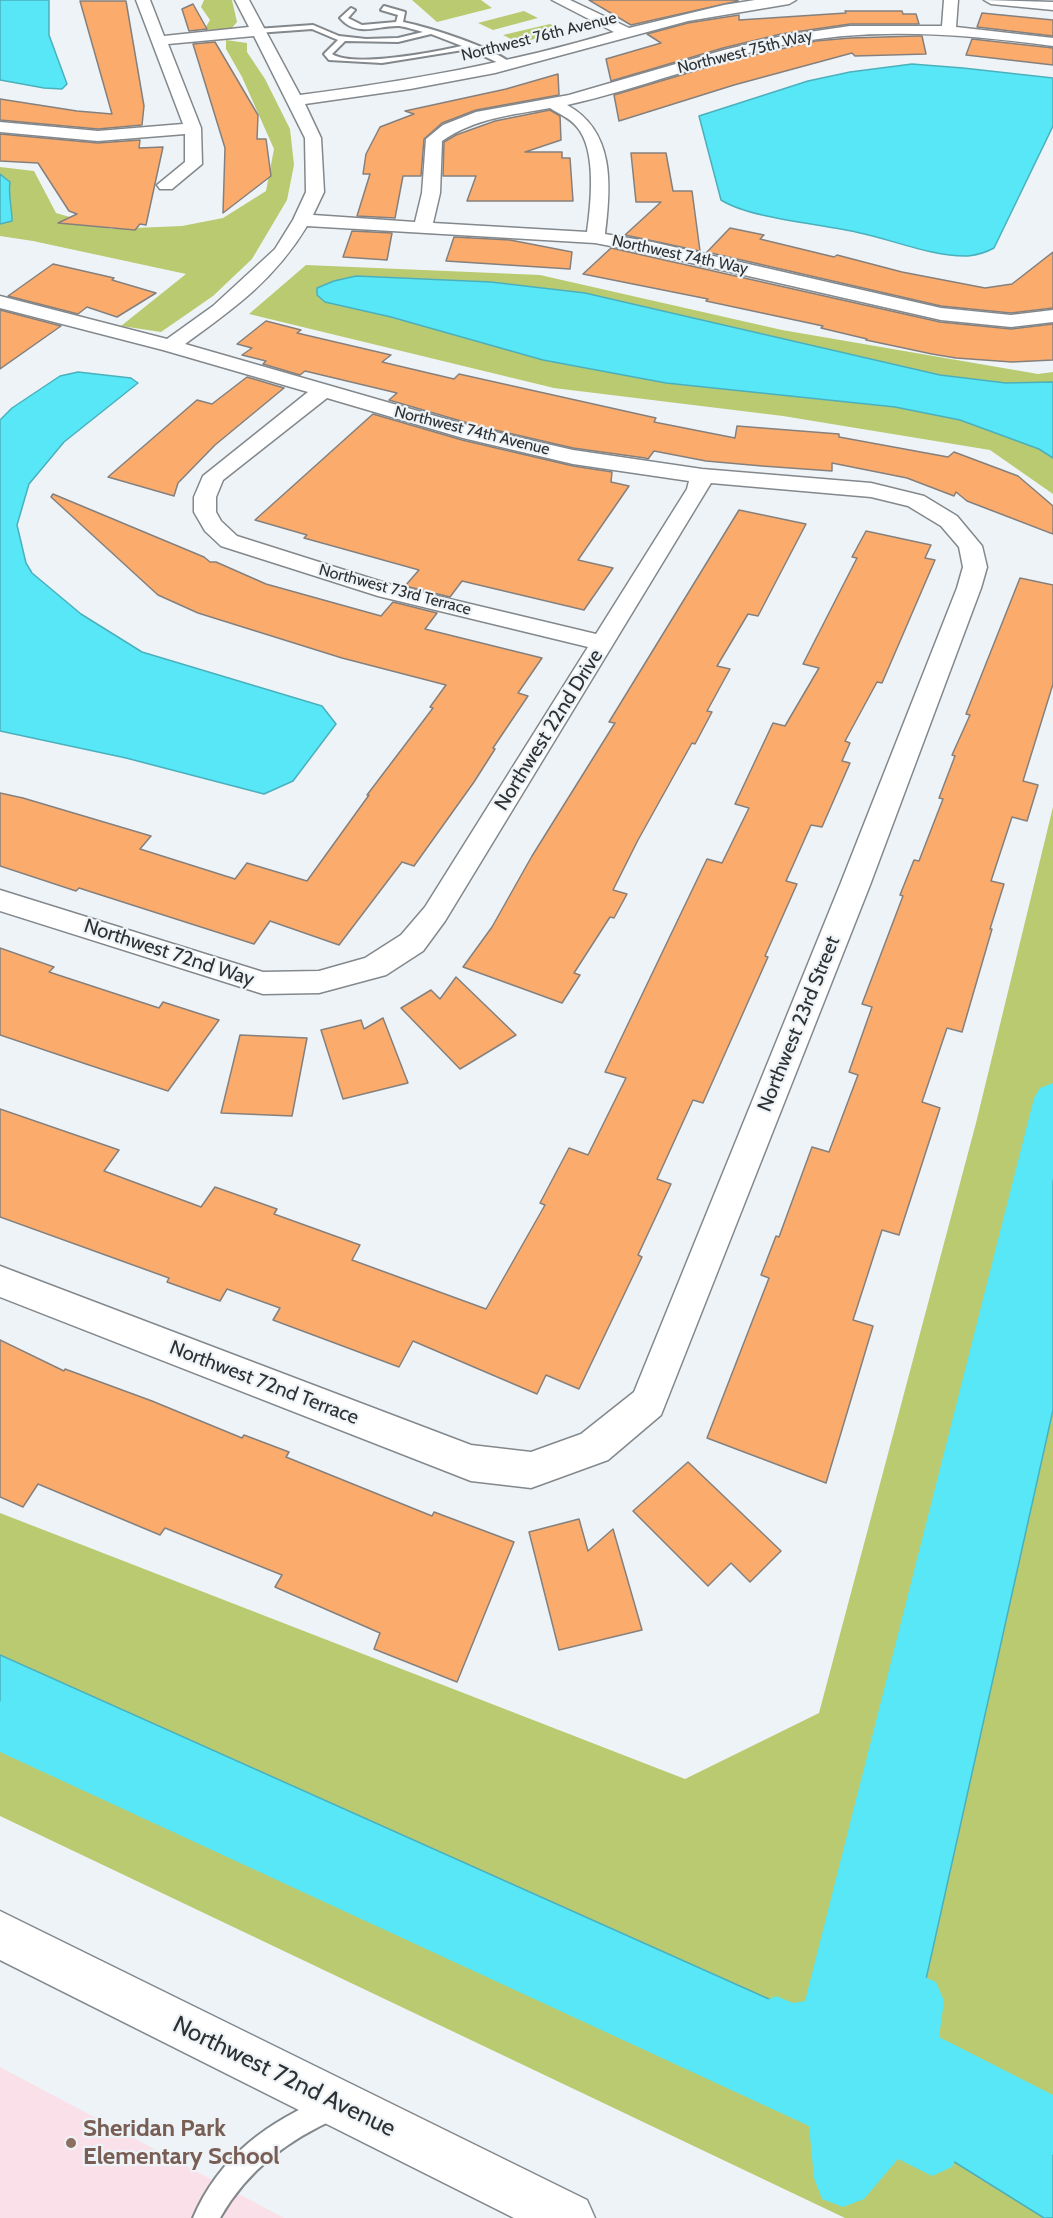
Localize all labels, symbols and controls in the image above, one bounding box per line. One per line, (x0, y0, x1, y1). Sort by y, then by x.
street label: Northwest 76th Avenue (459, 8, 619, 66)
street label: Northwest 75th Way (676, 26, 814, 78)
street label: Northwest 74th Way (610, 231, 750, 279)
street label: Northwest 74th Avenue (392, 402, 552, 460)
street label: Northwest 73rd Terrace (317, 560, 473, 620)
street label: Northwest 22nd Drive (490, 645, 608, 815)
street label: Northwest 72nd Way (81, 914, 257, 992)
street label: Northwest 23rd Street (753, 933, 845, 1115)
street label: Northwest 72nd Terrace (166, 1336, 362, 1430)
street label: Northwest 72nd Avenue (168, 2011, 400, 2143)
place label: Sheridan Park Elementary School (83, 2115, 280, 2171)
marker: Sheridan Park Elementary School (64, 2136, 78, 2150)

